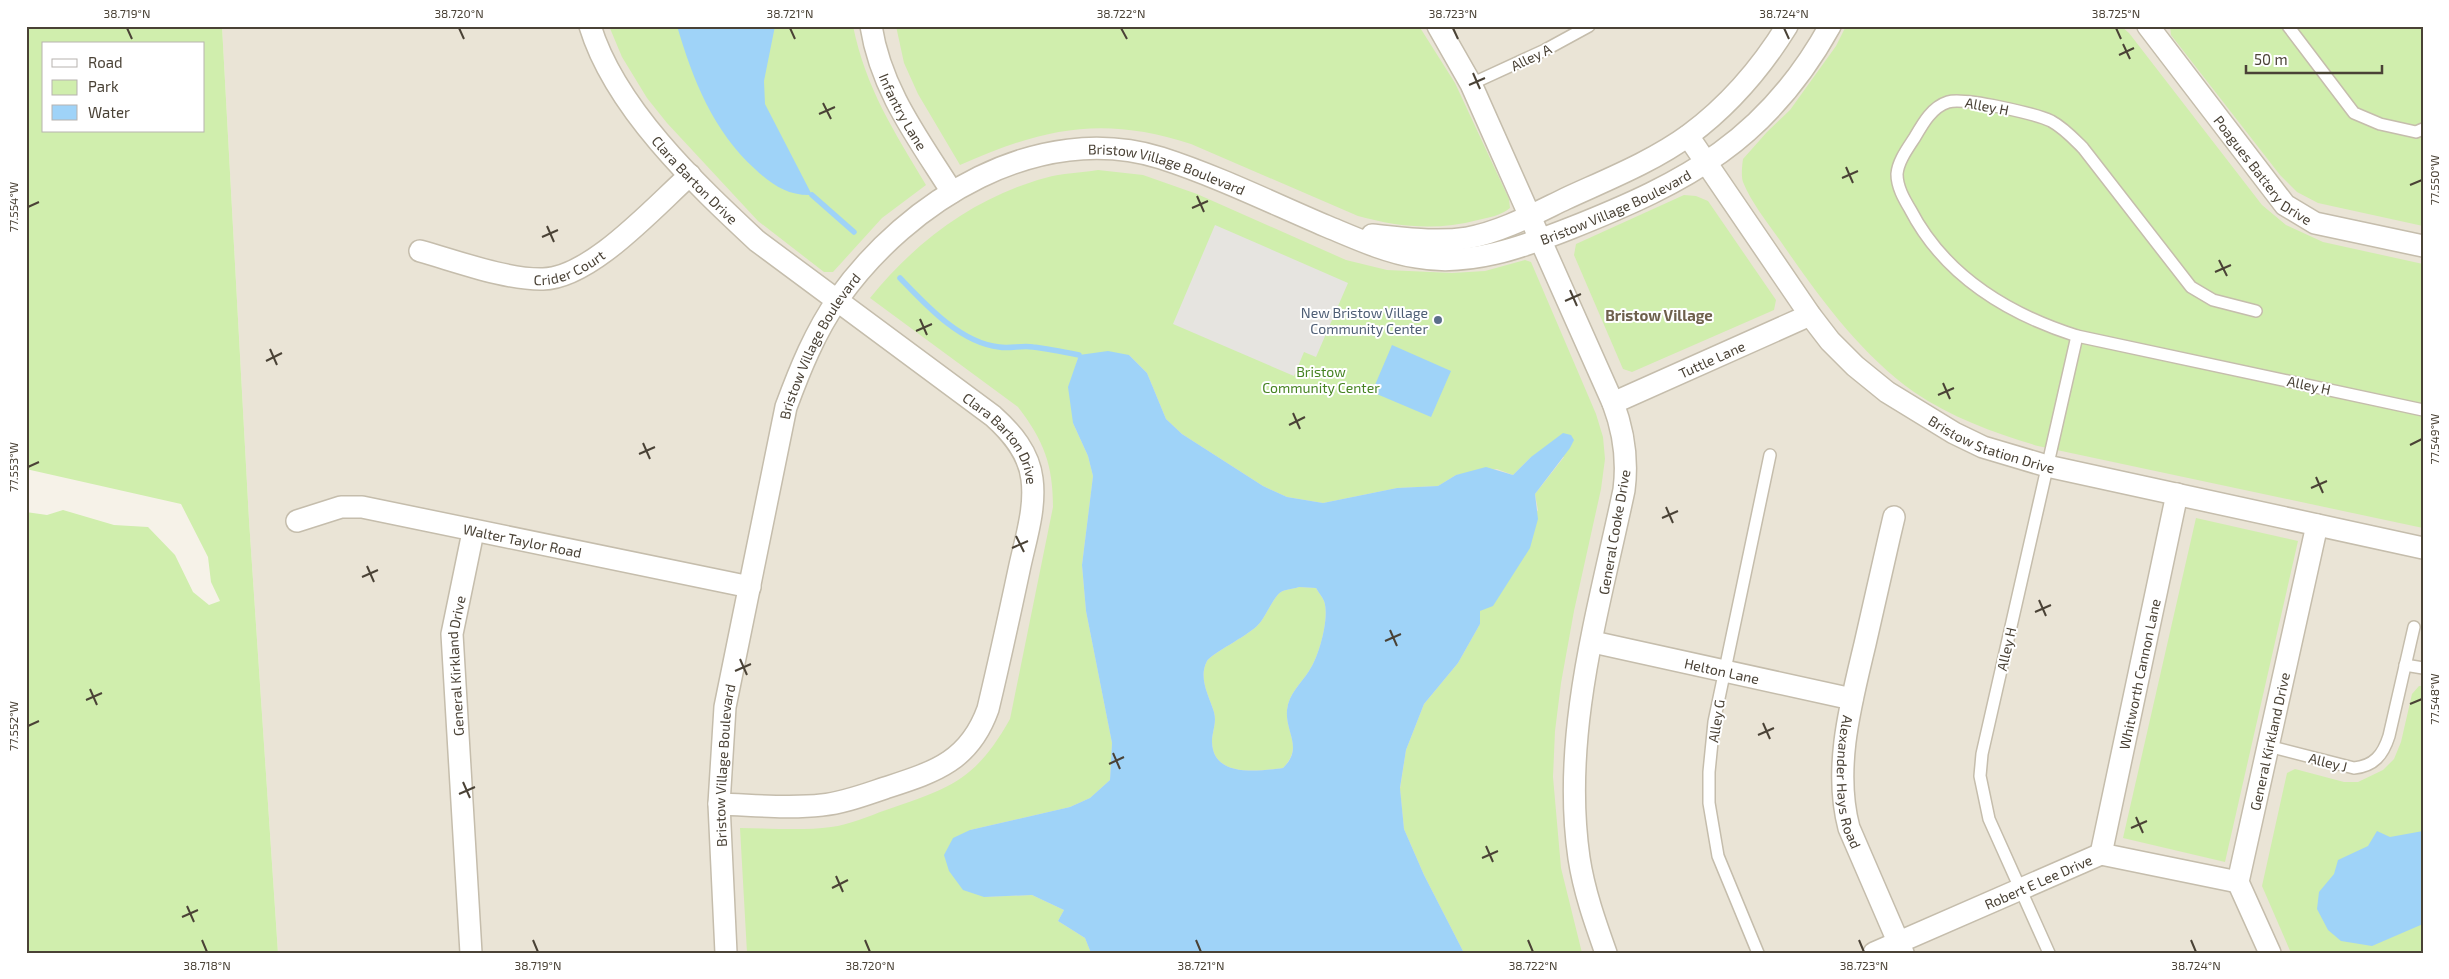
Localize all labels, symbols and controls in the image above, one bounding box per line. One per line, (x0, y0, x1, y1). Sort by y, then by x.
text: 38.719°N (104, 6, 150, 20)
text: 38.720°N (434, 6, 484, 20)
text: 38.721°N (767, 6, 813, 20)
text: 38.722°N (1097, 6, 1145, 20)
text: 38.723°N (1429, 6, 1477, 20)
text: 38.724°N (1759, 6, 1809, 20)
text: 38.725°N (2092, 6, 2140, 20)
street label: Alley A (1508, 40, 1554, 74)
legend (42, 42, 205, 132)
scale bar (2246, 42, 2383, 74)
text: 50 m (2254, 50, 2288, 68)
text: Road (88, 53, 123, 71)
street label: Infantry Lane (876, 71, 931, 153)
text: Park (88, 77, 119, 95)
street label: Alley H (1964, 93, 2010, 119)
text: Water (88, 103, 130, 121)
street label: Poagues Battery Drive (2211, 112, 2315, 228)
street label: Clara Barton Drive (649, 132, 742, 227)
street label: Bristow Village Boulevard (1088, 140, 1248, 198)
text: 77.550°W (2427, 155, 2441, 205)
street label: Bristow Village Boulevard (1538, 165, 1694, 248)
text: 77.554°W (6, 182, 20, 232)
street label: Crider Court (533, 246, 608, 288)
street label: Bristow Village Boulevard (775, 269, 864, 421)
place label: New Bristow Village Community Center (1301, 304, 1428, 337)
district label: Bristow Village (1605, 306, 1713, 324)
marker: New Bristow Village Community Center (1432, 314, 1444, 326)
street label: Tuttle Lane (1676, 337, 1747, 381)
park label: Bristow Community Center (1262, 363, 1380, 396)
street label: Alley H (2286, 372, 2332, 398)
street label: Clara Barton Drive (960, 388, 1041, 485)
street label: Bristow Station Drive (1926, 411, 2056, 476)
text: 77.549°W (2427, 414, 2441, 464)
text: 77.553°W (6, 442, 20, 492)
street label: General Cooke Drive (1595, 468, 1633, 596)
street label: Walter Taylor Road (462, 520, 583, 561)
street label: General Kirkland Drive (443, 594, 468, 736)
street label: Whitworth Cannon Lane (2115, 597, 2163, 751)
street label: Alley H (1993, 626, 2019, 672)
street label: Helton Lane (1683, 654, 1761, 687)
street label: General Kirkland Drive (2246, 671, 2293, 812)
text: 77.548°W (2427, 673, 2441, 725)
street label: Bristow Village Boulevard (710, 682, 738, 847)
street label: Alley G (1704, 698, 1728, 744)
text: 77.552°W (6, 701, 20, 751)
street label: Alexander Hays Road (1834, 714, 1865, 851)
street label: Alley J (2307, 749, 2349, 775)
street label: Robert E Lee Drive (1982, 851, 2095, 912)
text: 38.718°N (183, 958, 231, 972)
text: 38.719°N (515, 958, 561, 972)
text: 38.720°N (845, 958, 895, 972)
text: 38.721°N (1178, 958, 1224, 972)
text: 38.722°N (1509, 958, 1557, 972)
text: 38.723°N (1840, 958, 1888, 972)
text: 38.724°N (2171, 958, 2221, 972)

